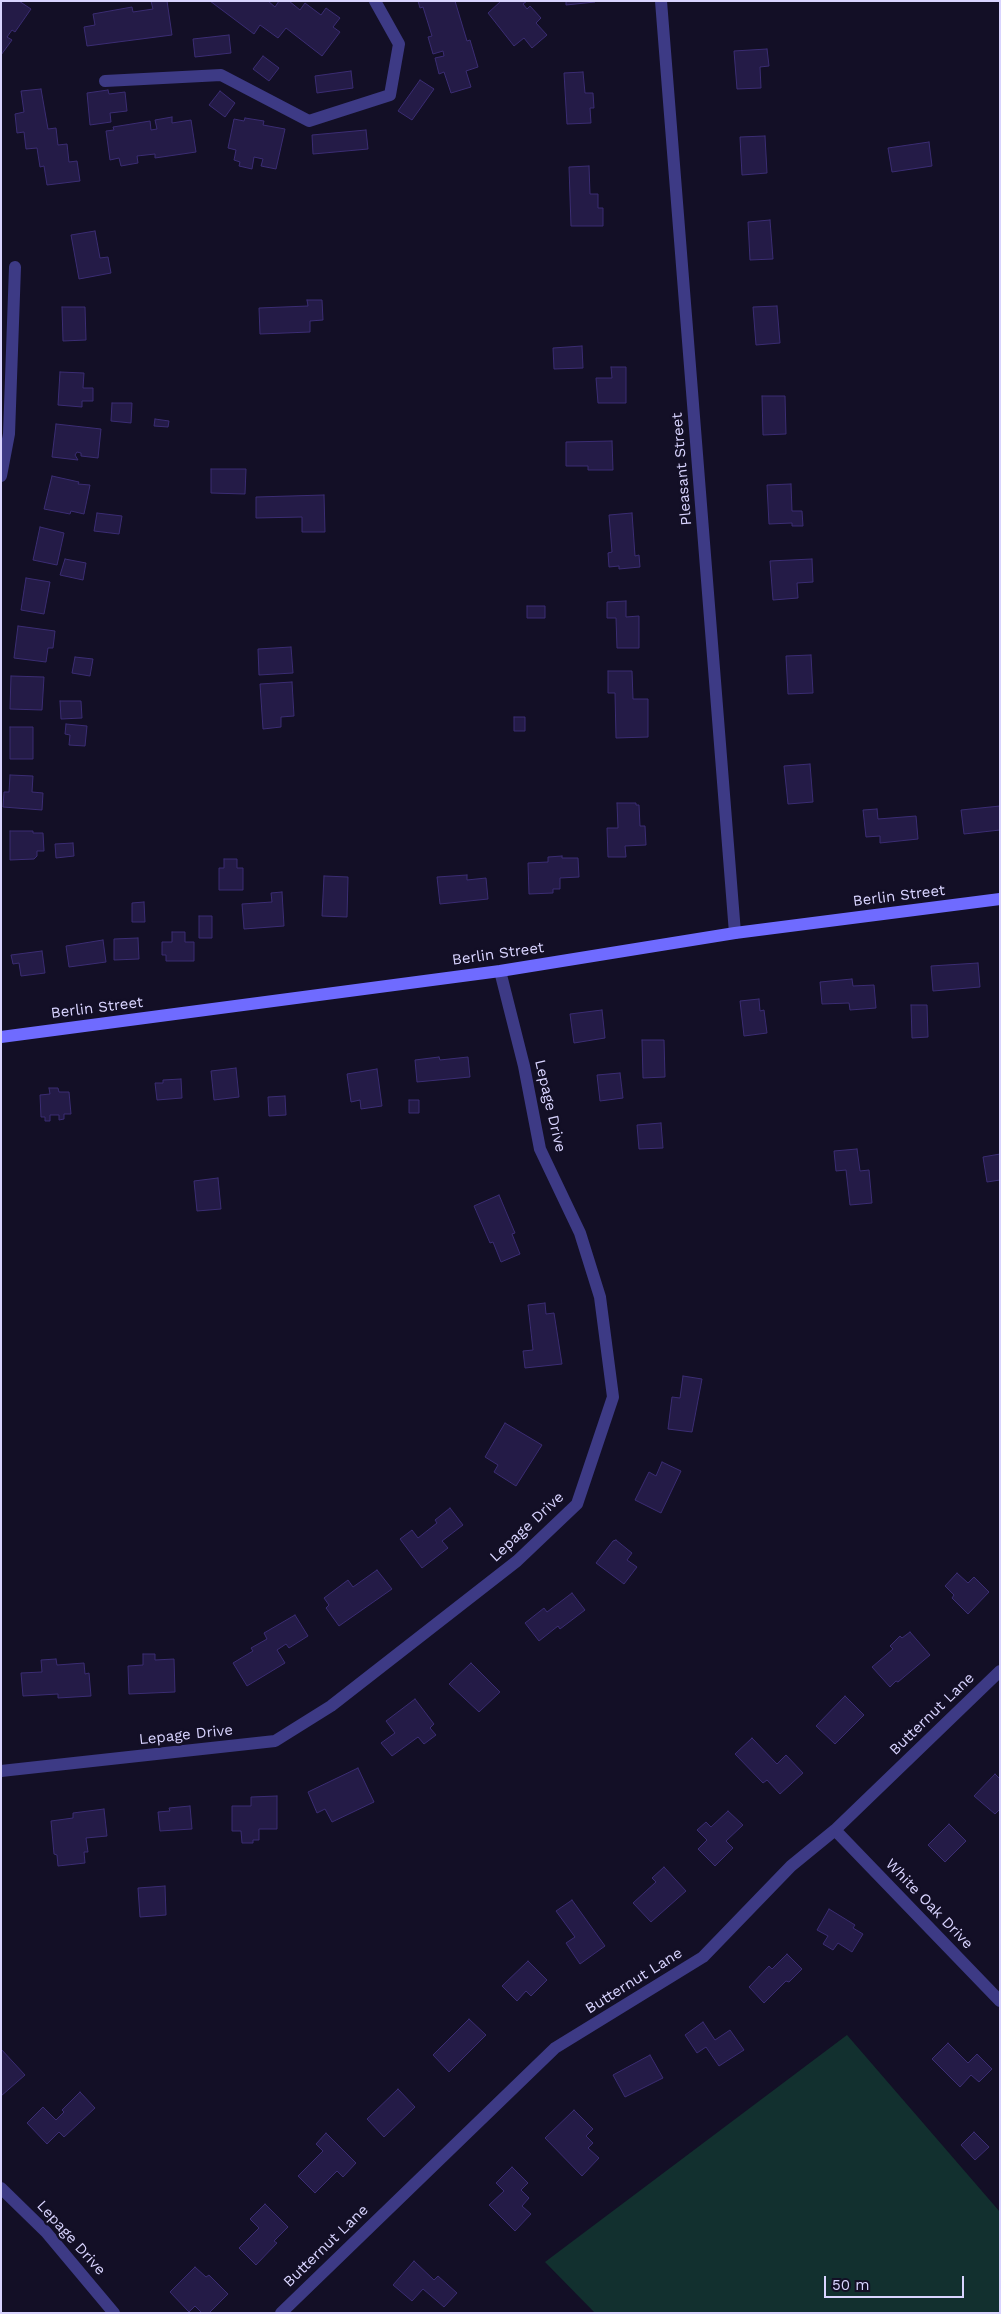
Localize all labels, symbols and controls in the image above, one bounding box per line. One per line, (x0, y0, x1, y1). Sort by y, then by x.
street label: Pleasant Street (668, 412, 696, 526)
street label: Berlin Street (852, 881, 946, 911)
street label: Berlin Street (451, 939, 545, 969)
street label: Berlin Street (50, 993, 144, 1023)
street label: Lepage Drive (531, 1058, 569, 1154)
street label: Lepage Drive (486, 1488, 568, 1566)
street label: Butternut Lane (886, 1669, 978, 1759)
street label: Lepage Drive (138, 1721, 234, 1749)
street label: White Oak Drive (881, 1855, 977, 1953)
street label: Butternut Lane (582, 1944, 686, 2018)
street label: Lepage Drive (33, 2197, 109, 2279)
street label: Butternut Lane (280, 2201, 372, 2291)
scale bar (826, 2266, 966, 2298)
text: 50 m (832, 2276, 869, 2294)

